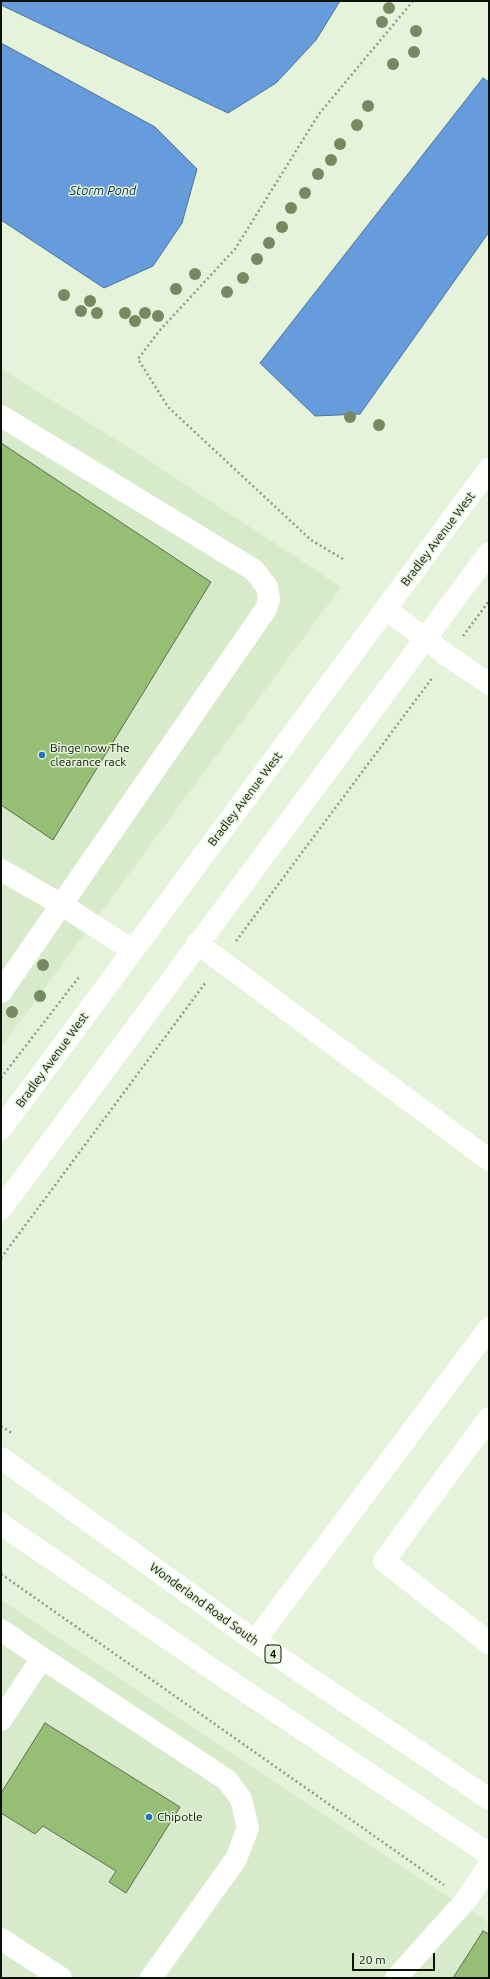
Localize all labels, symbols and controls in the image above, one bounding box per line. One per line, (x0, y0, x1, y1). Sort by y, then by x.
water label: Storm Pond (70, 183, 136, 199)
street label: Bradley Avenue West (398, 489, 478, 589)
place label: Binge now The clearance rack (50, 741, 130, 769)
street label: Bradley Avenue West (205, 749, 285, 849)
marker: Binge now The clearance rack (37, 750, 47, 760)
street label: Bradley Avenue West (13, 1010, 91, 1110)
street label: Wonderland Road South (147, 1560, 261, 1648)
road number: 4 (265, 1645, 281, 1663)
place label: Chipotle (157, 1810, 203, 1824)
marker: Chipotle (144, 1812, 154, 1822)
scale bar (354, 1945, 437, 1971)
text: 20 m (359, 1953, 386, 1966)

